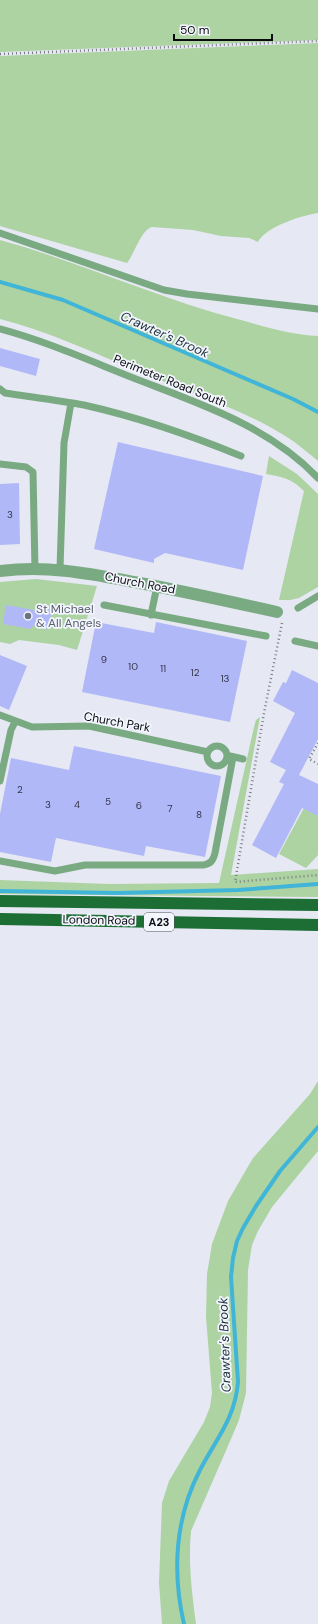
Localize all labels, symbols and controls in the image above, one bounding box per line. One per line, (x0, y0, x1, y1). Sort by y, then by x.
scale bar (174, 16, 272, 42)
text: 50 m (180, 22, 209, 38)
water label: Crawter's Brook (118, 307, 212, 362)
street label: Perimeter Road South (111, 351, 229, 411)
house number: 3 (7, 508, 13, 521)
street label: Church Road (103, 568, 177, 598)
place label: St Michael & All Angels (36, 601, 101, 631)
marker: St Michael & All Angels (23, 611, 33, 621)
house number: 9 (101, 653, 107, 666)
house number: 10 (128, 660, 138, 673)
house number: 11 (160, 662, 166, 675)
house number: 12 (191, 666, 200, 679)
house number: 13 (220, 672, 230, 685)
street label: Church Park (82, 708, 152, 736)
house number: 2 (17, 783, 23, 796)
house number: 5 (105, 795, 111, 808)
house number: 3 (45, 798, 51, 811)
house number: 4 (74, 798, 80, 811)
house number: 6 (136, 799, 142, 812)
house number: 7 (167, 802, 173, 815)
house number: 8 (196, 808, 202, 821)
street label: London Road (62, 911, 136, 929)
road number: A23 (144, 913, 174, 931)
water label: Crawter's Brook (214, 1297, 235, 1393)

